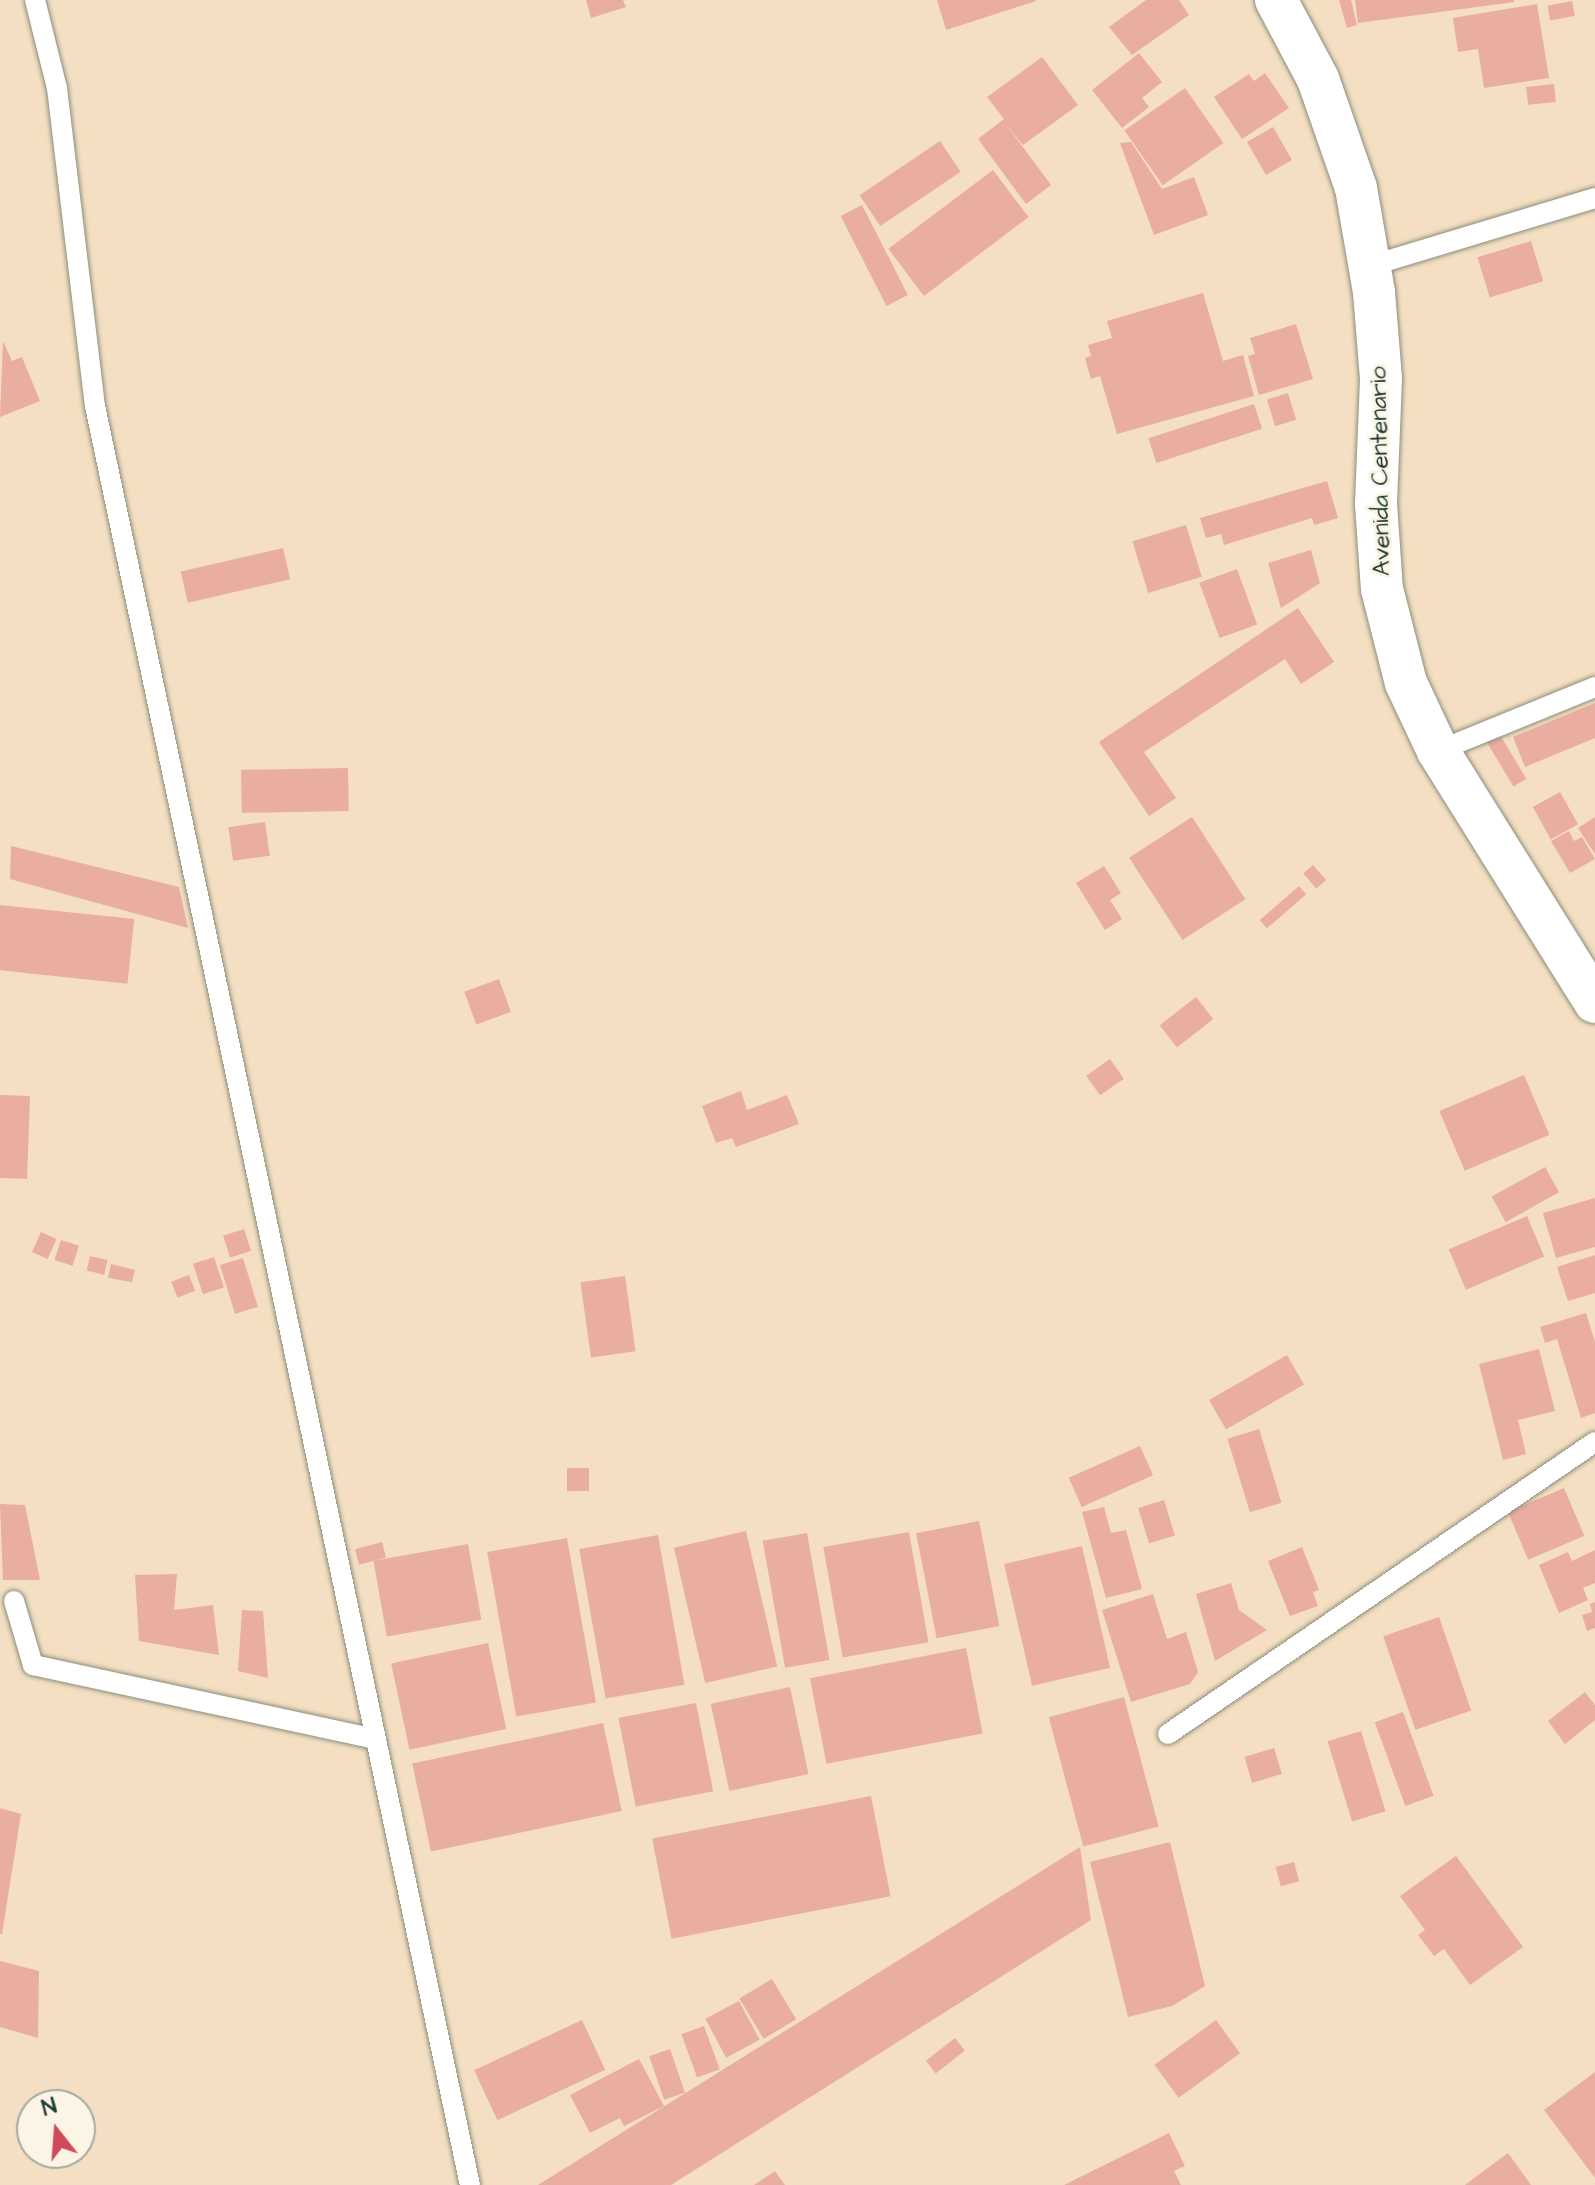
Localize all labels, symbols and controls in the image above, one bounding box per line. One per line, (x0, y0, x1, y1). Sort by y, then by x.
street label: Avenida Centenario (1365, 366, 1397, 576)
north arrow (16, 2089, 96, 2169)
text: N (38, 2091, 61, 2124)

